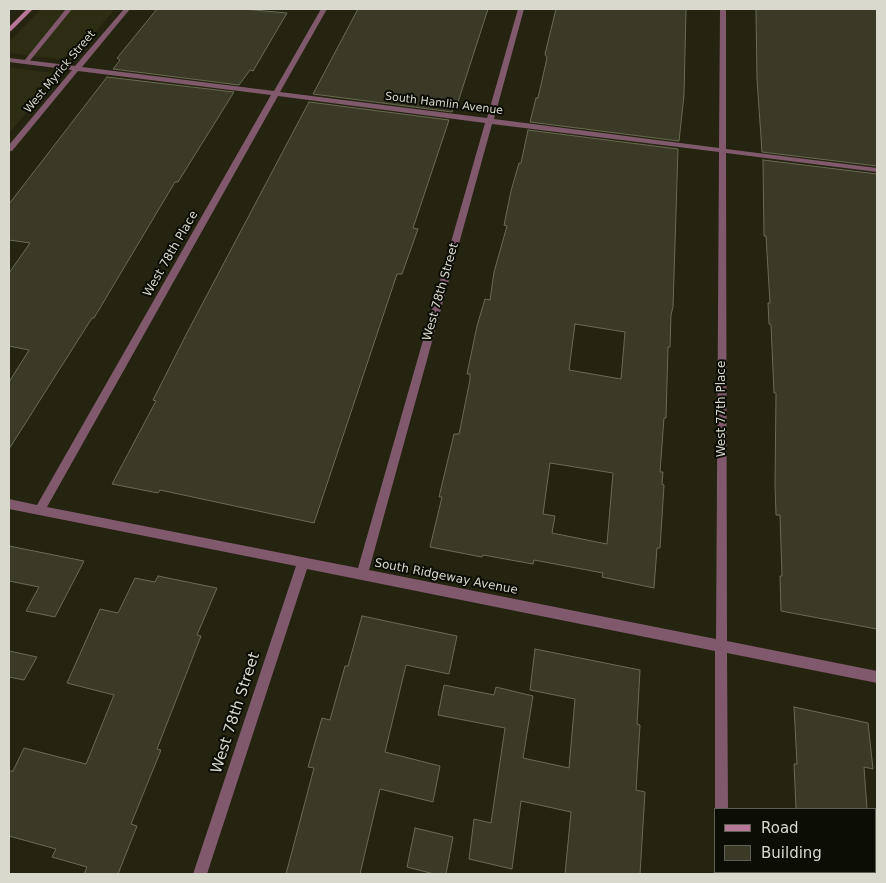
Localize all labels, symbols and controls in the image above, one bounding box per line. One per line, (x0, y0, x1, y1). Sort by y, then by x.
street label: West Myrick Street (22, 28, 98, 116)
street label: South Hamlin Avenue (384, 90, 504, 118)
street label: West 78th Place (141, 209, 201, 299)
street label: West 78th Street (420, 241, 462, 343)
street label: West 77th Place (715, 361, 729, 457)
street label: South Ridgeway Avenue (373, 556, 519, 598)
street label: West 78th Street (208, 650, 264, 776)
legend (714, 808, 876, 873)
text: Road (761, 819, 799, 837)
text: Building (761, 844, 822, 862)

